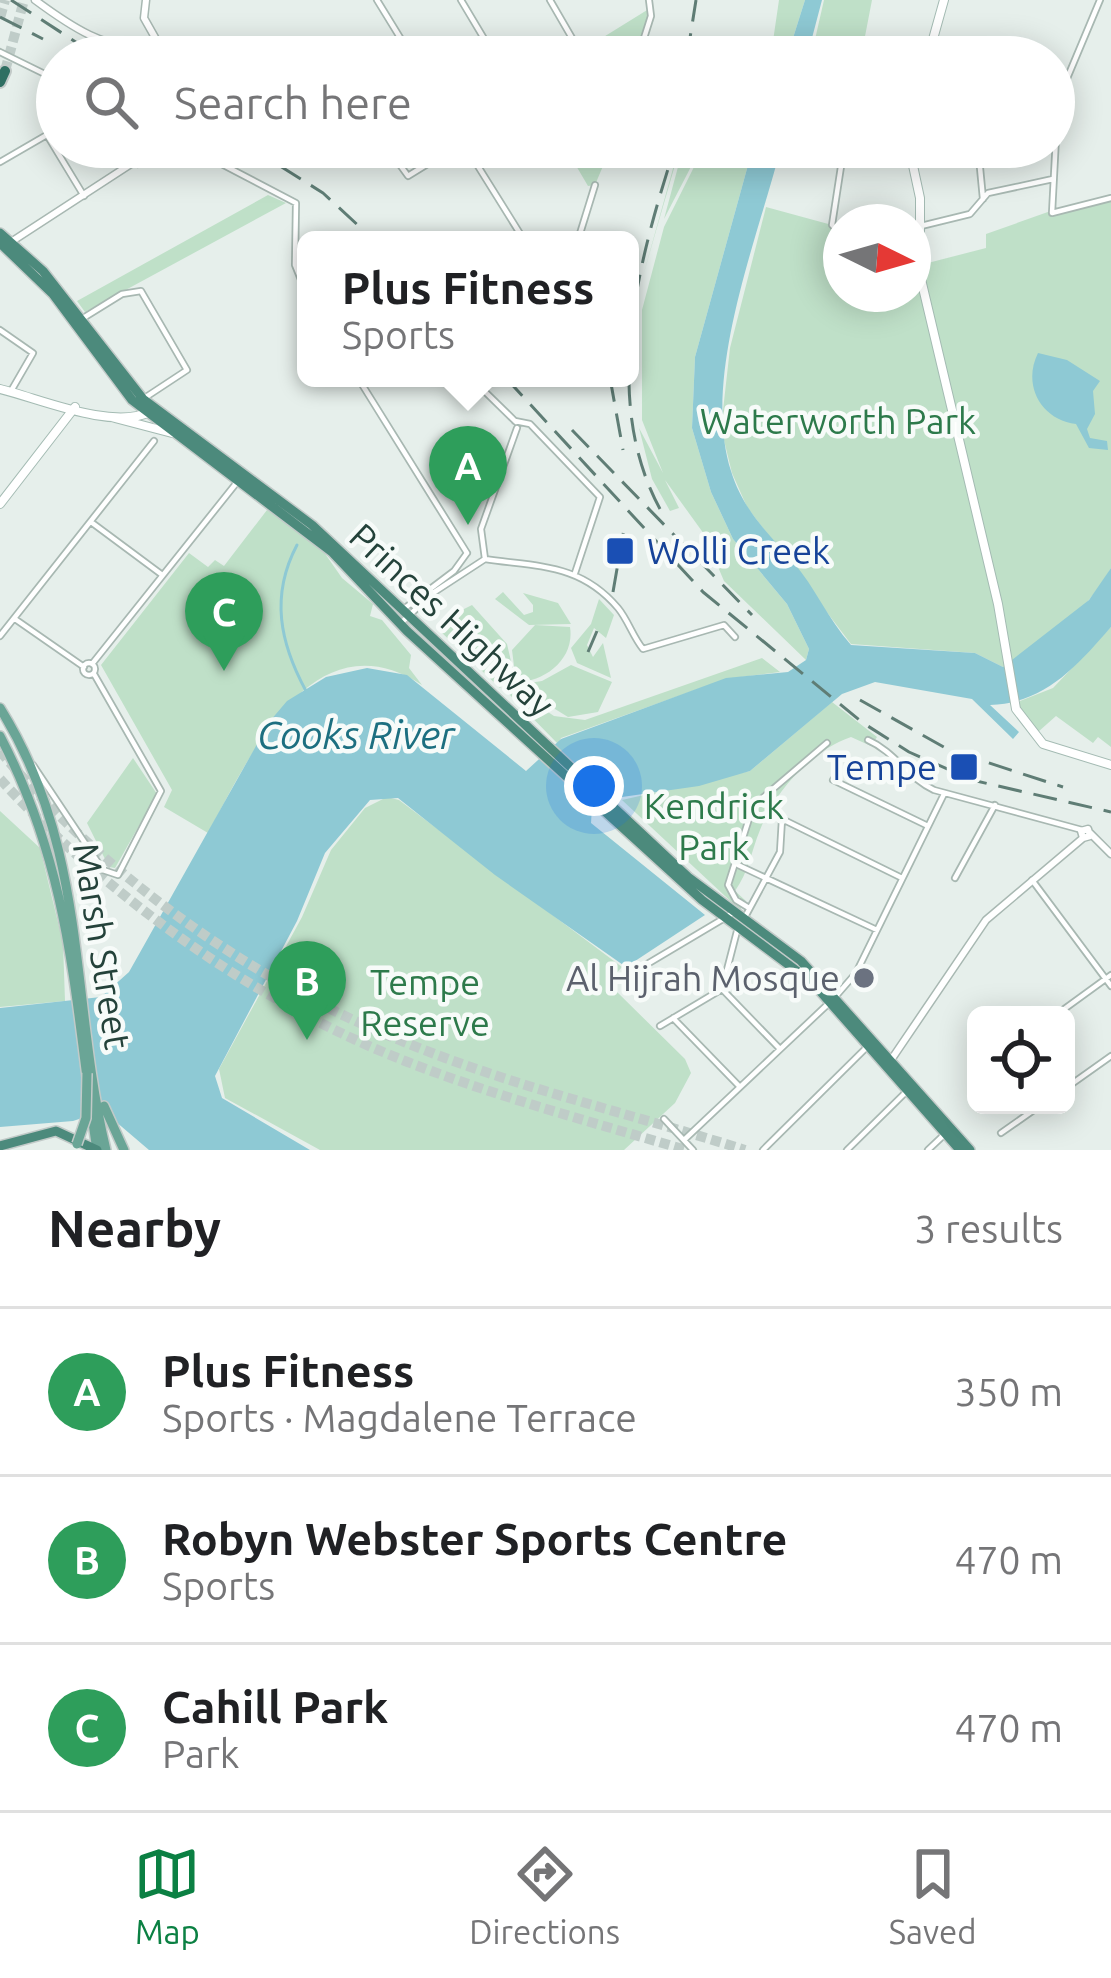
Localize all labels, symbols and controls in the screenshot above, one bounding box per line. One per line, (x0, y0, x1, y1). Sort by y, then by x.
search box (36, 36, 1075, 168)
icon: search (78, 69, 144, 135)
text: Search here (174, 77, 412, 128)
north arrow (823, 204, 931, 312)
popup (297, 231, 639, 387)
text: Plus Fitness (342, 262, 594, 313)
text: Sports (342, 313, 455, 356)
park label: Waterworth Park (700, 400, 976, 441)
pin: A (429, 426, 507, 525)
street label: Princes Highway (342, 515, 563, 725)
place label: Wolli Creek (647, 530, 830, 571)
marker: Wolli Creek (604, 535, 636, 567)
pin: C (185, 572, 263, 671)
water label: Cooks River (257, 713, 456, 756)
place label: Tempe (827, 746, 937, 787)
marker: Tempe (948, 751, 980, 783)
your location (564, 756, 624, 816)
park label: Kendrick Park (644, 785, 784, 867)
street label: Marsh Street (66, 840, 139, 1052)
pin: B (268, 941, 346, 1040)
place label: Al Hijrah Mosque (566, 957, 840, 998)
park label: Tempe Reserve (360, 961, 490, 1043)
marker: Al Hijrah Mosque (851, 965, 877, 991)
map controls (967, 1006, 1075, 1114)
button: locate (967, 1006, 1075, 1114)
text: Nearby (48, 1199, 221, 1257)
text: 3 results (914, 1207, 1063, 1250)
text: Plus Fitness (162, 1345, 414, 1396)
text: A (73, 1370, 101, 1413)
text: 350 m (954, 1370, 1063, 1413)
text: Sports · Magdalene Terrace (162, 1396, 637, 1439)
text: Robyn Webster Sports Centre (162, 1513, 788, 1564)
text: B (74, 1538, 100, 1581)
text: 470 m (954, 1538, 1063, 1581)
text: Sports (162, 1564, 275, 1607)
text: Cahill Park (162, 1681, 388, 1732)
text: C (75, 1706, 99, 1749)
text: 470 m (954, 1706, 1063, 1749)
text: Park (162, 1732, 240, 1775)
tab: Map (134, 1841, 200, 1950)
tab: Directions (469, 1841, 620, 1950)
tab: Saved (889, 1841, 977, 1950)

